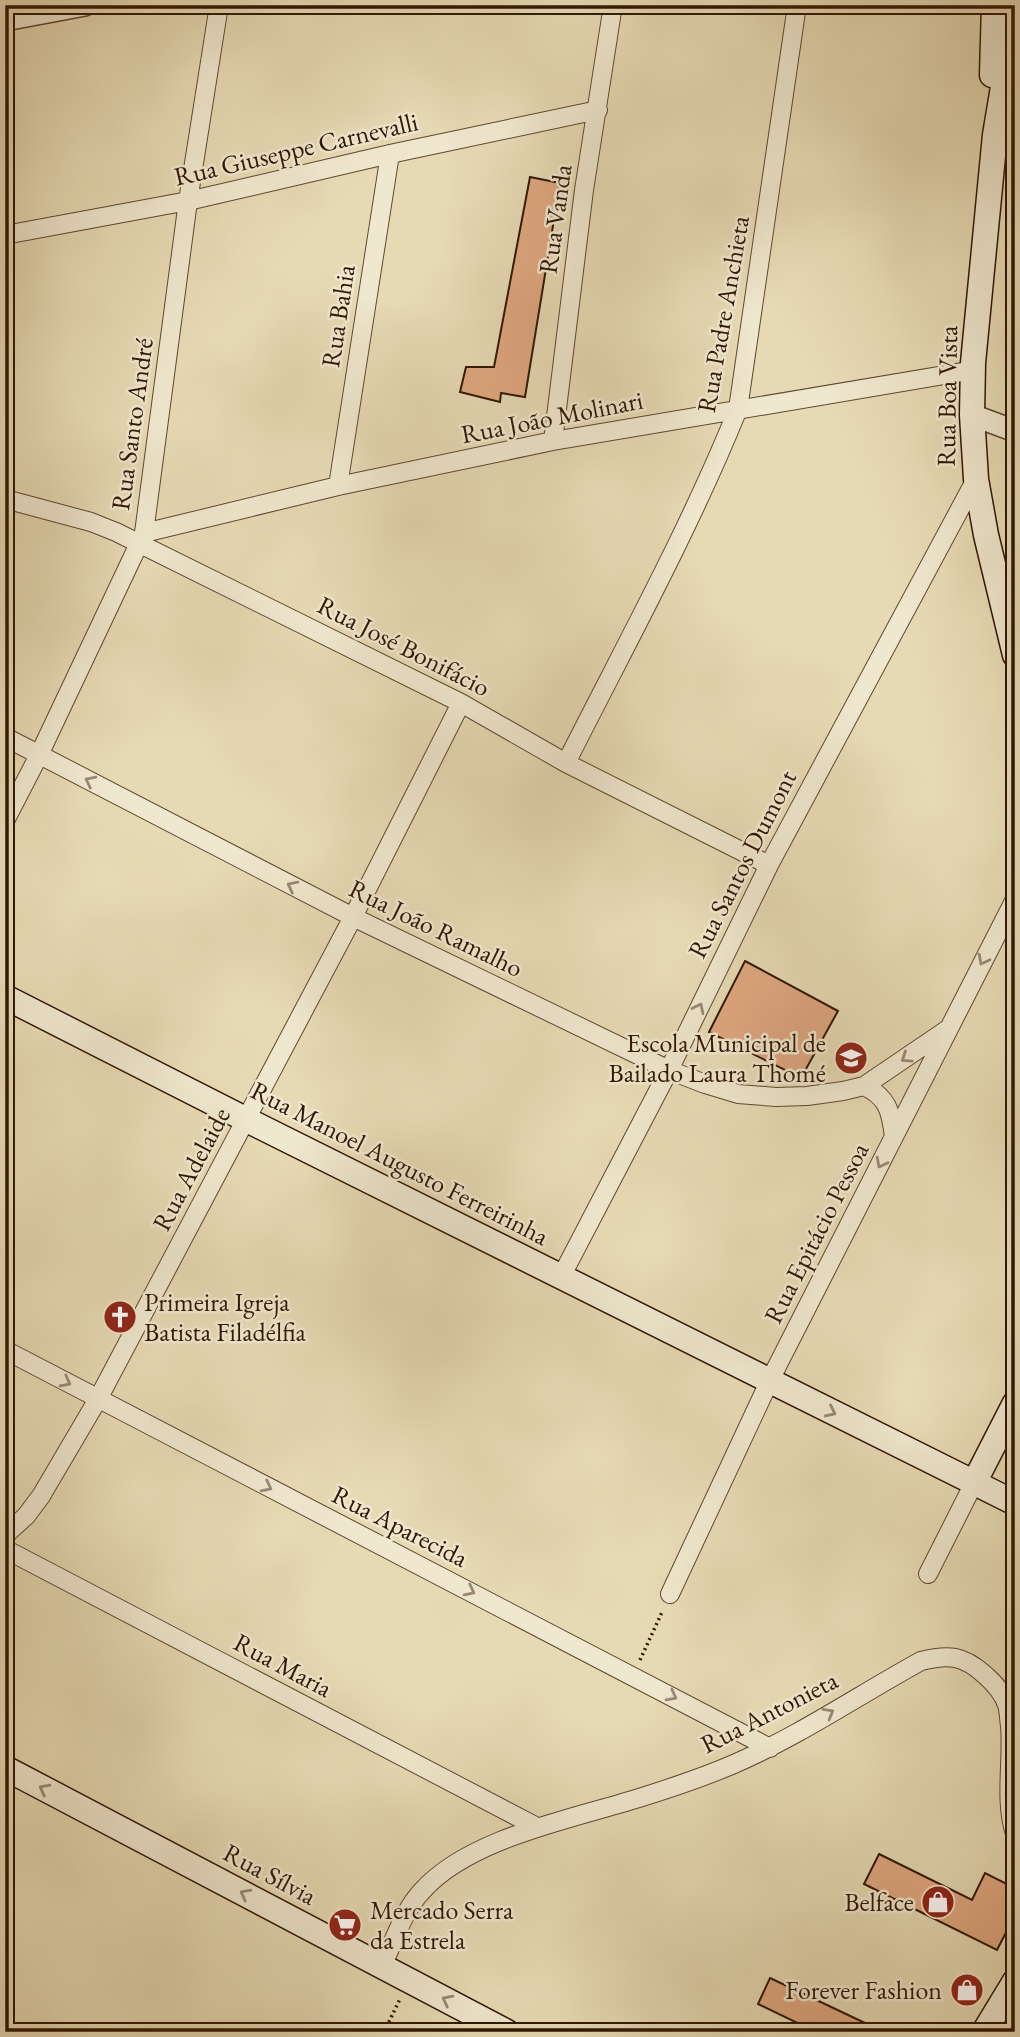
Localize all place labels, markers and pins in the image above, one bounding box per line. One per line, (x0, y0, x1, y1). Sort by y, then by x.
place label: Escola Municipal de Bailado Laura Thomé (609, 1026, 826, 1090)
school or university icon: Escola Municipal de Bailado Laura Thomé (832, 1039, 870, 1077)
place label: Primeira Igreja Batista Filadélfia (144, 1285, 307, 1349)
church icon: Primeira Igreja Batista Filadélfia (101, 1298, 139, 1336)
shop icon: Belface (919, 1883, 957, 1921)
place label: Belface (844, 1885, 914, 1919)
place label: Mercado Serra da Estrela (370, 1893, 514, 1957)
supermarket icon: Mercado Serra da Estrela (326, 1906, 364, 1944)
shop icon: Forever Fashion (948, 1971, 986, 2009)
place label: Forever Fashion (785, 1973, 942, 2007)

